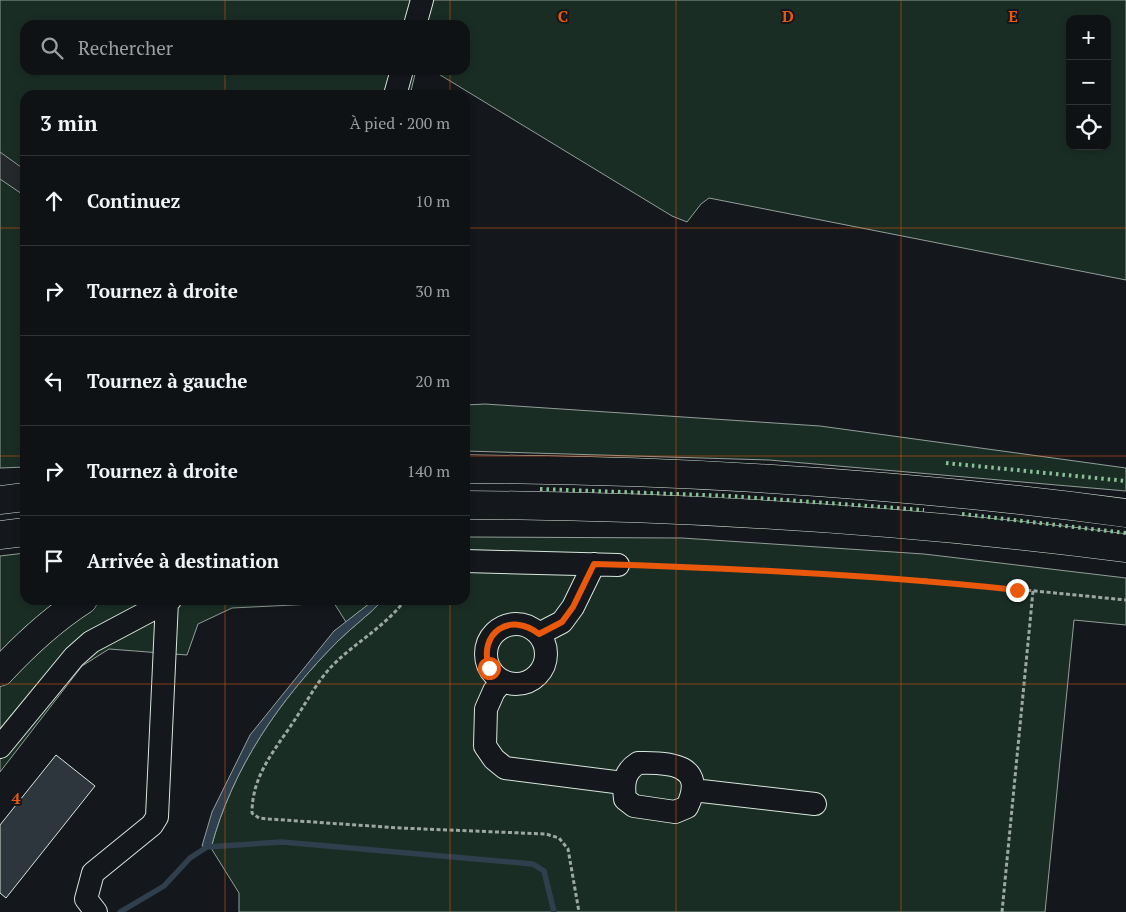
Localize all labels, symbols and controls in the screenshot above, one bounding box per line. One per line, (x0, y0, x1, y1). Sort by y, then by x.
text: C (558, 5, 568, 27)
text: D (782, 5, 794, 27)
text: E (1008, 5, 1018, 27)
map controls (1066, 15, 1111, 150)
button: + (1066, 15, 1111, 60)
search box (20, 20, 470, 75)
icon: search (38, 34, 66, 62)
text: Rechercher (78, 35, 173, 60)
button: − (1066, 60, 1111, 105)
button: locate (1066, 105, 1111, 150)
text: 3 min (40, 109, 97, 137)
text: À pied · 200 m (350, 112, 450, 134)
icon: ahead (40, 187, 68, 215)
text: Continuez (87, 188, 180, 213)
text: 10 m (415, 190, 450, 212)
icon: right (40, 277, 68, 305)
text: Tournez à droite (87, 278, 238, 303)
text: 30 m (415, 280, 450, 302)
icon: left (40, 367, 68, 395)
text: Tournez à gauche (87, 368, 248, 393)
text: 20 m (415, 370, 450, 392)
icon: right (40, 457, 68, 485)
text: Tournez à droite (87, 458, 238, 483)
text: 140 m (407, 460, 450, 482)
icon: arrive (40, 547, 68, 575)
text: Arrivée à destination (87, 548, 279, 573)
route end (1006, 579, 1029, 602)
route start (478, 657, 501, 680)
text: 4 (11, 787, 21, 809)

